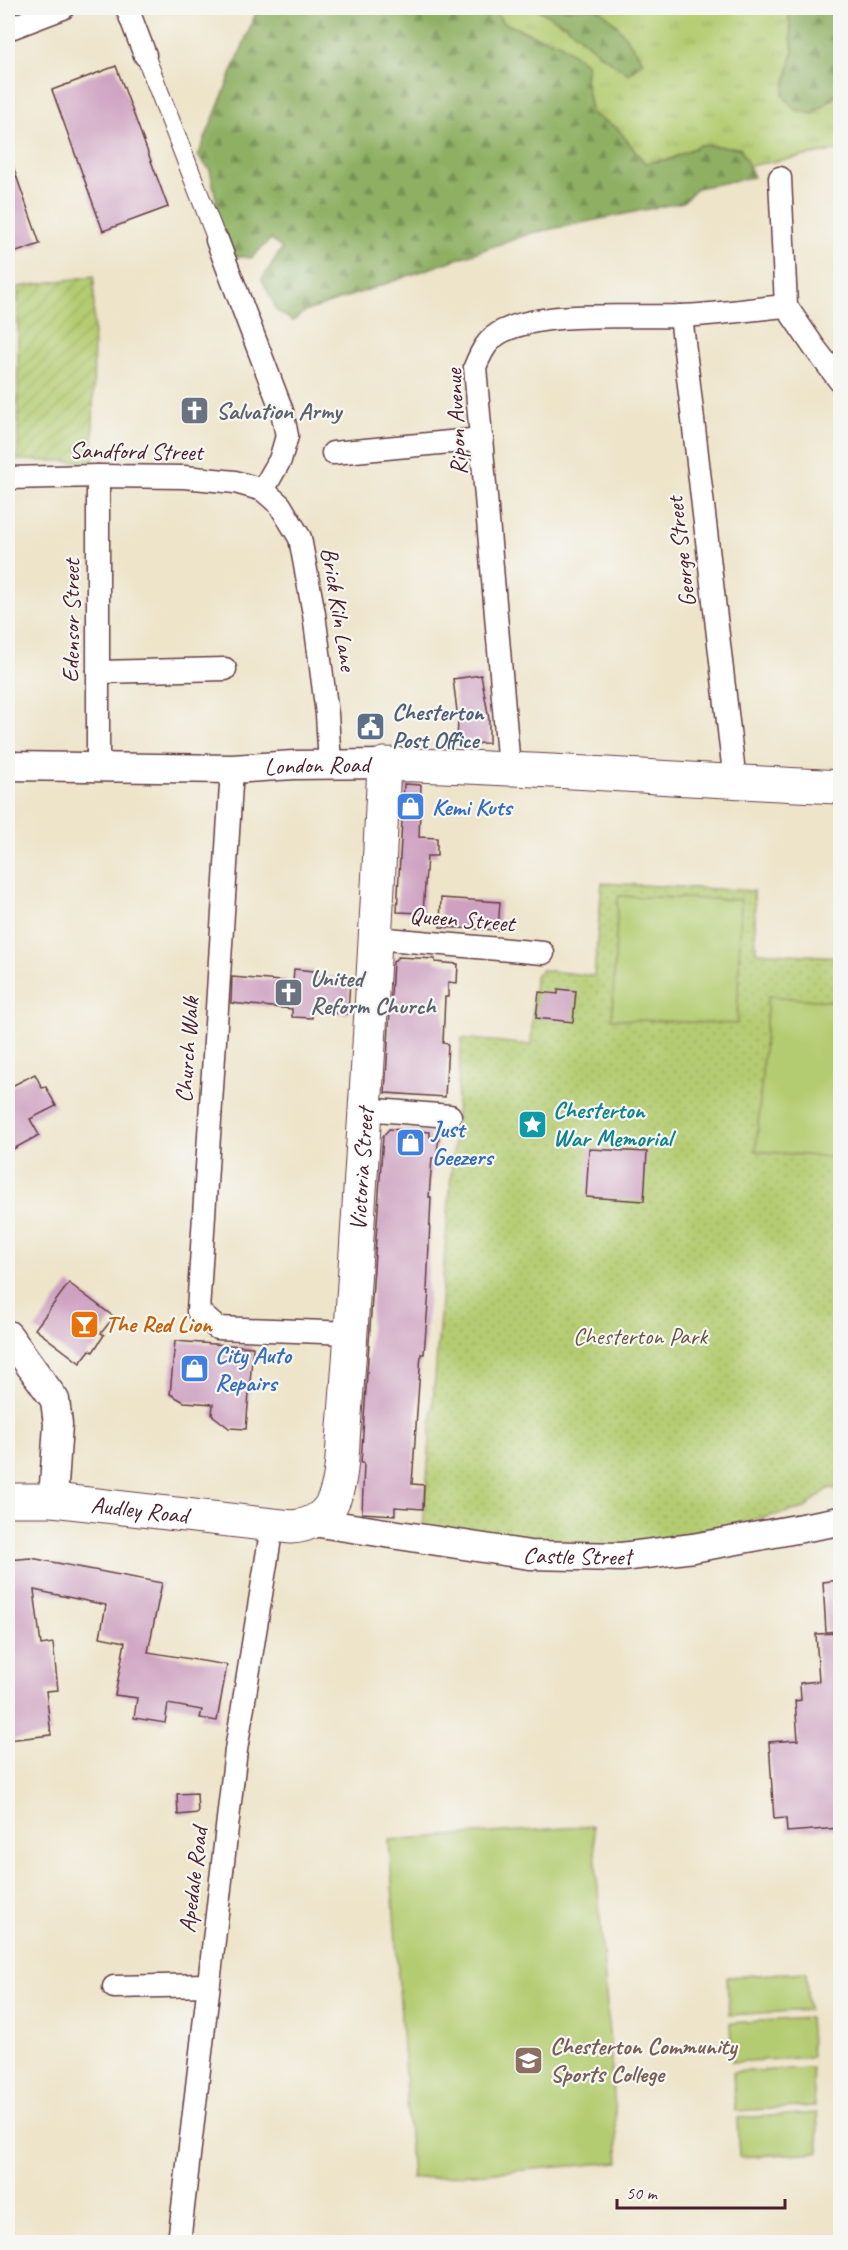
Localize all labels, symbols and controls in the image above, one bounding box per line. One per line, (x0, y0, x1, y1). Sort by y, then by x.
street label: Ripon Avenue (438, 366, 474, 476)
church icon: Salvation Army (179, 395, 211, 427)
place label: Salvation Army (216, 396, 344, 426)
street label: Sandford Street (69, 435, 205, 467)
street label: George Street (659, 493, 703, 609)
street label: Brick Kiln Lane (314, 545, 364, 675)
street label: Edensor Street (56, 557, 86, 683)
place label: Chesterton Post Office (392, 697, 485, 755)
public building icon: Chesterton Post Office (355, 710, 387, 742)
street label: London Road (263, 749, 373, 782)
shop icon: Kemi Kuts (395, 791, 427, 823)
place label: Kemi Kuts (432, 792, 514, 822)
street label: Queen Street (408, 899, 518, 939)
place label: United Reform Church (310, 963, 437, 1021)
church icon: United Reform Church (273, 976, 305, 1008)
street label: Church Walk (168, 994, 206, 1104)
place label: Chesterton War Memorial (553, 1095, 677, 1153)
street label: Victoria Street (342, 1104, 380, 1232)
place icon: Chesterton War Memorial (516, 1108, 548, 1140)
place label: Just Geezers (430, 1114, 495, 1172)
shop icon: Just Geezers (395, 1127, 427, 1159)
bar icon: The Red Lion (68, 1308, 100, 1340)
place label: The Red Lion (105, 1309, 214, 1339)
park label: Chesterton Park (573, 1321, 709, 1351)
place label: City Auto Repairs (215, 1340, 293, 1398)
shop icon: City Auto Repairs (178, 1353, 210, 1385)
street label: Audley Road (90, 1489, 193, 1531)
street label: Castle Street (521, 1539, 636, 1572)
street label: Apedale Road (172, 1822, 215, 1934)
place label: Chesterton Community Sports College (550, 2031, 738, 2089)
school or university icon: Chesterton Community Sports College (513, 2044, 545, 2076)
scale bar (617, 2172, 785, 2210)
text: 50 m (626, 2182, 659, 2204)

